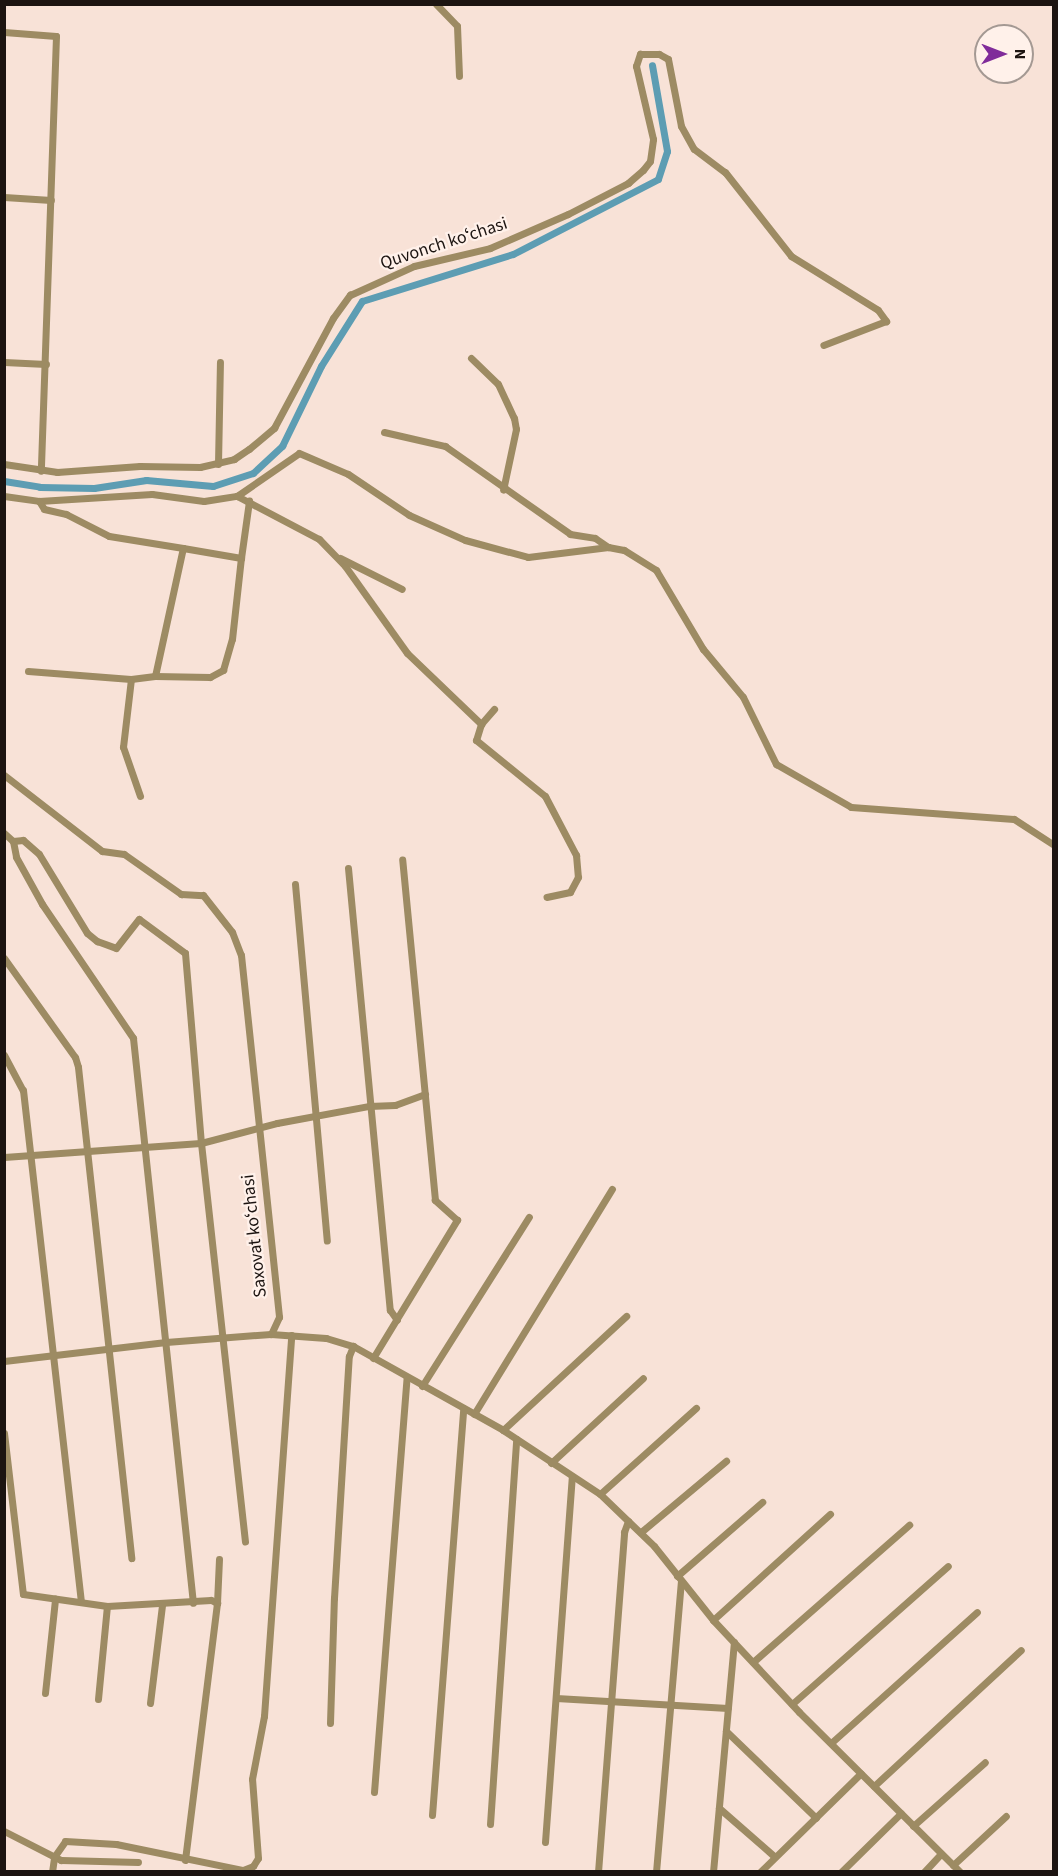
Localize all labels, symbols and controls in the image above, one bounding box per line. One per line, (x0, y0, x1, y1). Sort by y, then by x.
north arrow (974, 24, 1034, 84)
text: N (1009, 49, 1031, 59)
street label: Quvonch koʻchasi (378, 213, 510, 275)
street label: Saxovat koʻchasi (238, 1173, 272, 1299)

